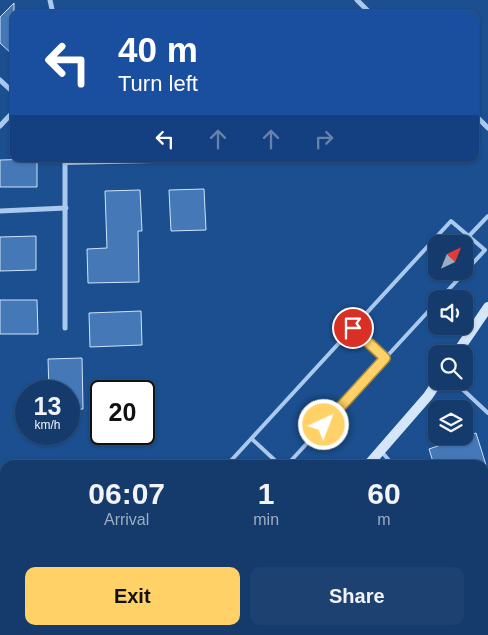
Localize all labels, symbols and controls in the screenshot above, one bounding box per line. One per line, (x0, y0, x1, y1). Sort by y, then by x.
icon: left (35, 30, 100, 95)
text: 40 m (118, 30, 198, 69)
text: Turn left (118, 71, 198, 96)
icon: left (151, 125, 179, 153)
icon: ahead (204, 125, 232, 153)
icon: ahead (257, 125, 285, 153)
icon: right (310, 125, 338, 153)
north arrow (428, 235, 472, 280)
map controls (428, 235, 473, 445)
button: sound (428, 290, 473, 335)
pin (332, 307, 374, 349)
icon: arrive (339, 314, 367, 342)
button: search (428, 345, 473, 390)
speed limit sign: 20 (90, 380, 155, 445)
text: 13 (34, 392, 61, 420)
position arrow (297, 398, 349, 450)
button: layers (428, 400, 473, 445)
text: km/h (34, 418, 61, 432)
text: 06:07 (88, 477, 165, 510)
text: 1 (258, 477, 275, 510)
text: 60 (367, 477, 401, 510)
text: Arrival (104, 511, 149, 528)
text: min (253, 511, 279, 528)
text: m (377, 511, 391, 528)
button: Exit (25, 567, 240, 625)
button: Share (250, 567, 464, 625)

